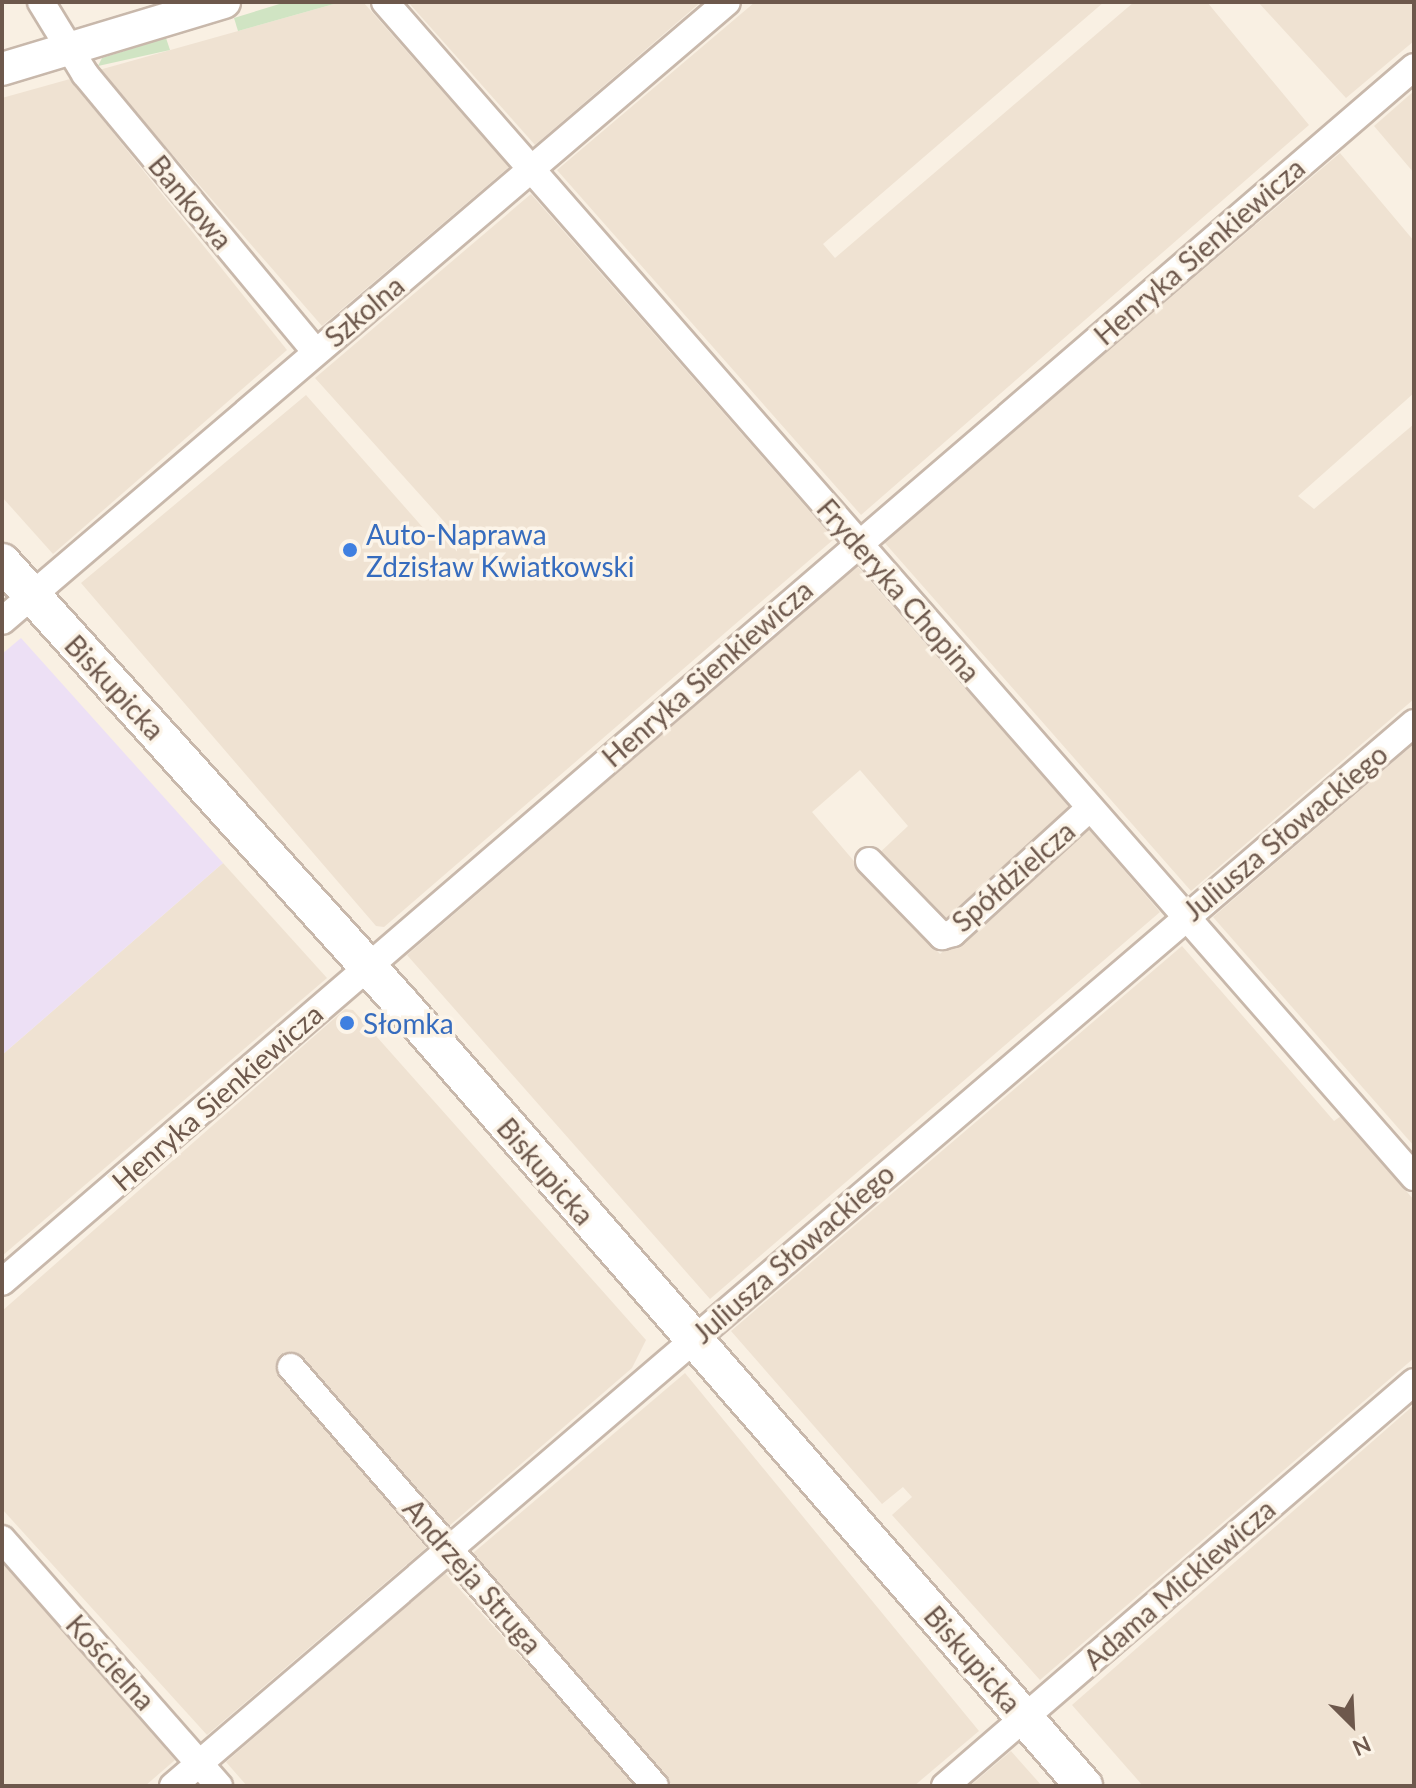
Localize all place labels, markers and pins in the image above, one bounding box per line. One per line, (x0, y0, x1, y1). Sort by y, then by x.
place label: Auto-Naprawa Zdzisław Kwiatkowski (366, 517, 635, 583)
marker: Auto-Naprawa Zdzisław Kwiatkowski (341, 541, 359, 559)
place label: Słomka (363, 1006, 454, 1040)
marker: Słomka (338, 1014, 356, 1032)

